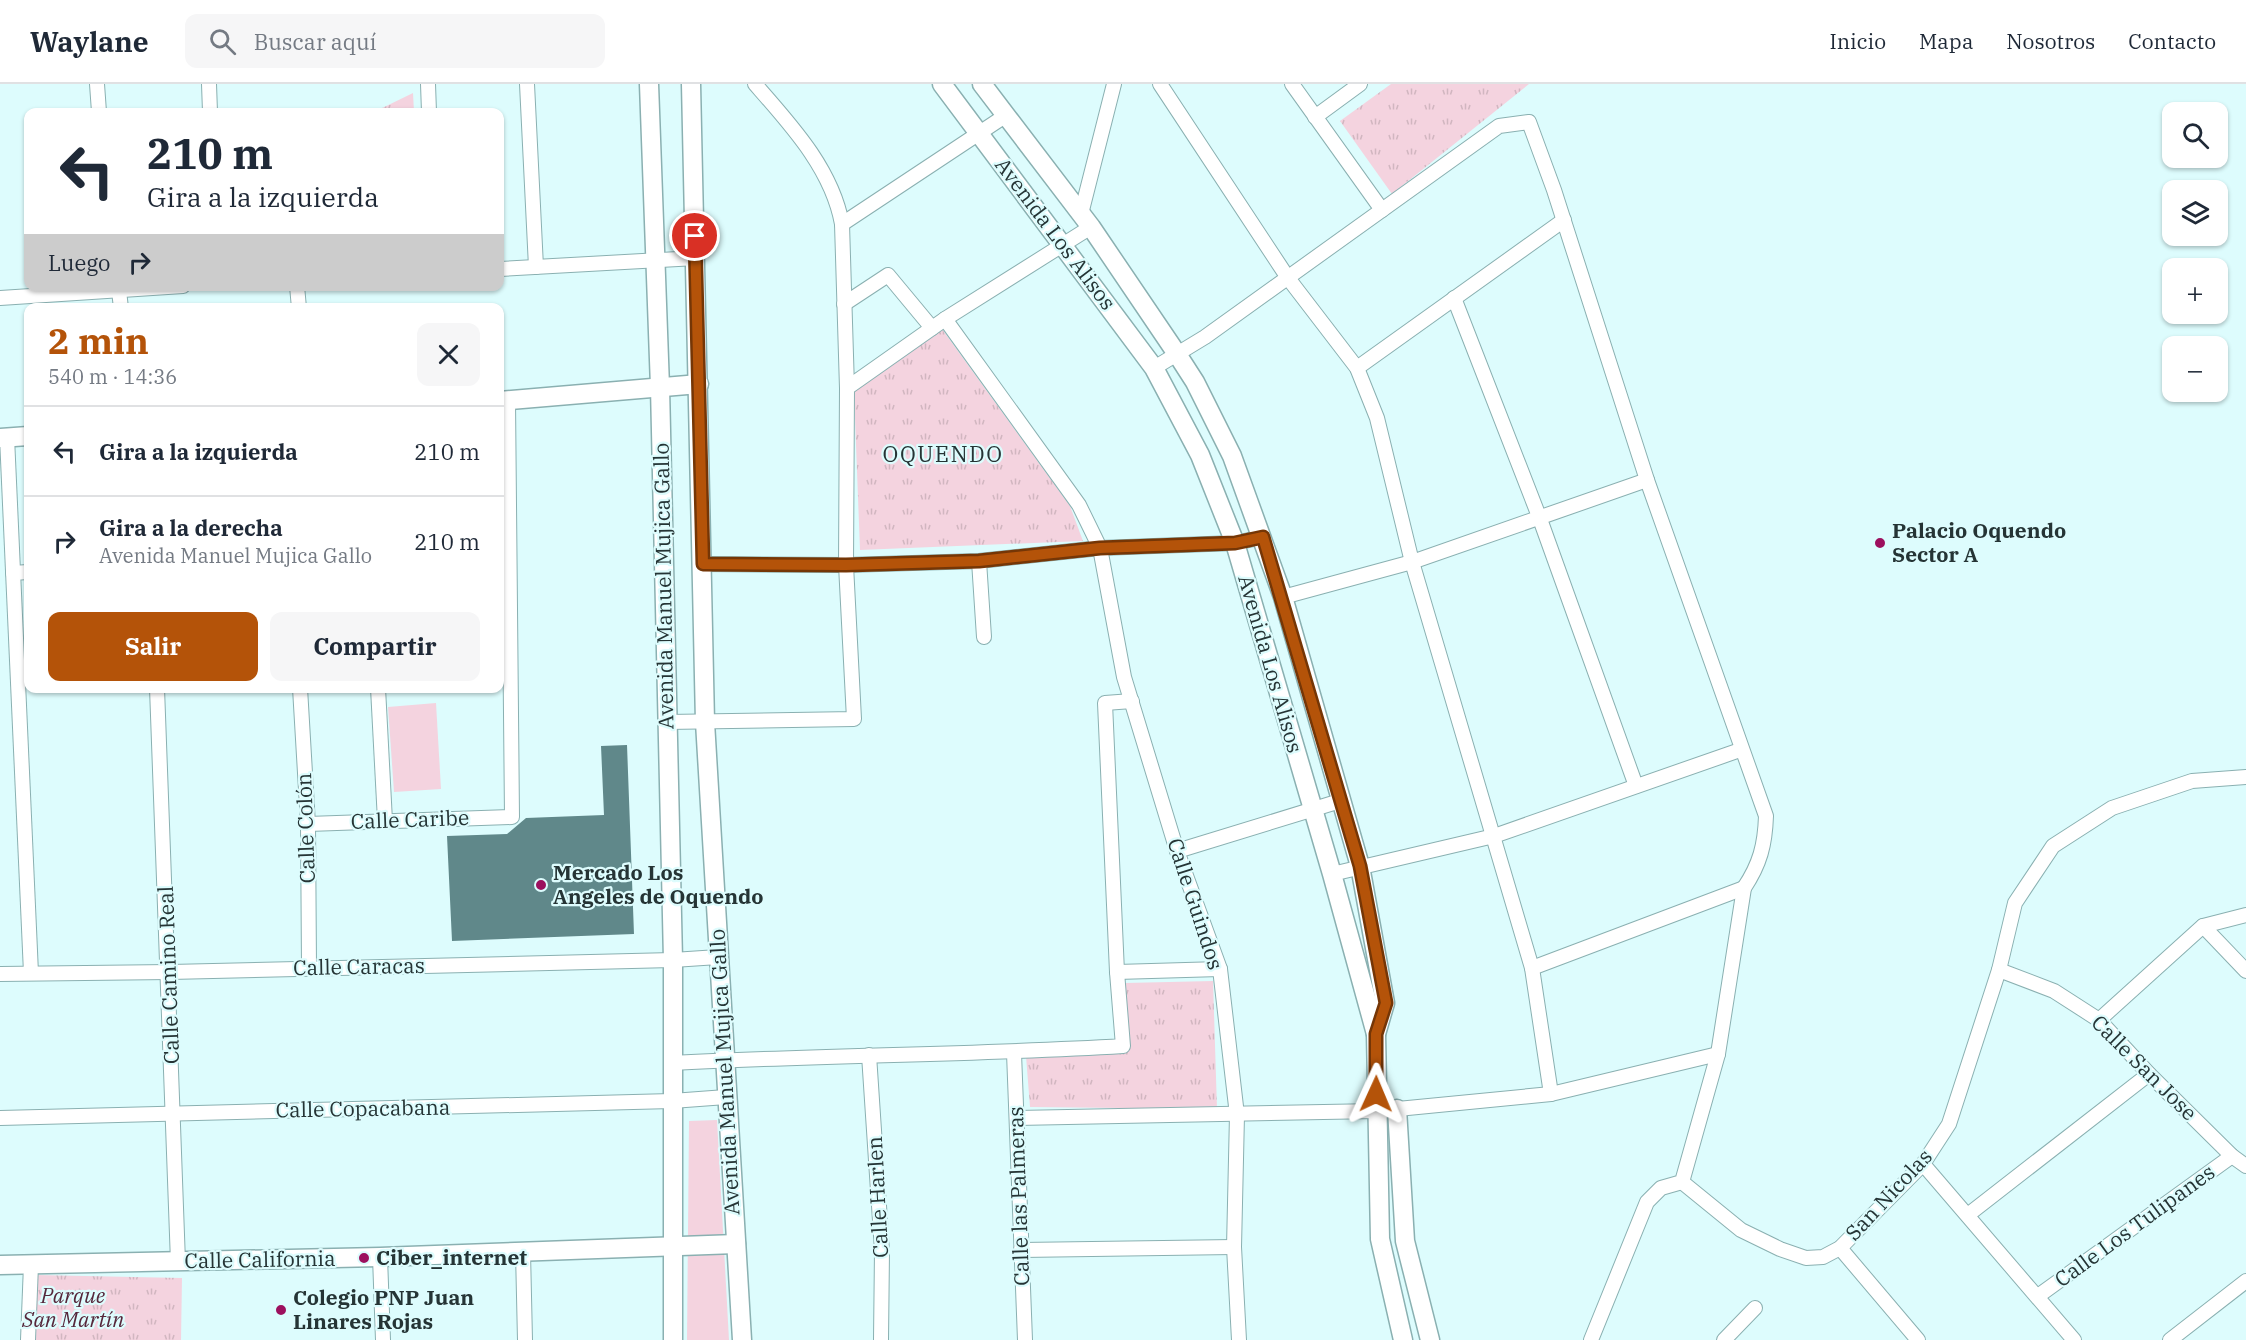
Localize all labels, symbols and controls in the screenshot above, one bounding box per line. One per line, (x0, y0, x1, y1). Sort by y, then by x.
search box (185, 14, 605, 68)
text: Waylane (30, 23, 149, 60)
icon: search (206, 25, 239, 58)
text: Buscar aquí (254, 27, 376, 56)
text: Inicio (1829, 27, 1886, 55)
text: Mapa (1919, 27, 1973, 55)
text: Nosotros (2006, 27, 2095, 55)
text: Contacto (2128, 27, 2216, 55)
map controls (2162, 102, 2228, 402)
button: search (2162, 102, 2228, 168)
text: 210 m (147, 126, 273, 181)
icon: left (48, 132, 126, 210)
street label: Avenida Los Alisos (989, 151, 1122, 315)
text: Gira a la izquierda (147, 179, 379, 214)
button: layers (2162, 180, 2228, 246)
pin (669, 210, 720, 261)
icon: arrive (678, 219, 711, 252)
icon: right (123, 246, 156, 279)
text: Luego (48, 248, 111, 277)
button: + (2162, 258, 2228, 324)
text: 2 min (48, 317, 149, 364)
button: close (417, 323, 480, 386)
button: − (2162, 336, 2228, 402)
text: 540 m · 14:36 (48, 363, 177, 390)
icon: left (48, 435, 81, 468)
text: Gira a la izquierda (99, 437, 298, 466)
text: 210 m (414, 437, 480, 466)
district label: OQUENDO (882, 439, 1004, 468)
street label: Avenida Manuel Mujica Gallo (647, 443, 679, 730)
text: Gira a la derecha (99, 513, 283, 542)
place label: Palacio Oquendo Sector A (1892, 516, 2066, 568)
icon: right (48, 525, 81, 558)
text: 210 m (414, 527, 480, 556)
marker: Palacio Oquendo Sector A (1873, 536, 1887, 550)
text: Avenida Manuel Mujica Gallo (99, 542, 372, 569)
street label: Avenida Los Alisos (1232, 571, 1310, 756)
button: Salir (48, 612, 258, 681)
button: Compartir (270, 612, 480, 681)
street label: Calle Colón (289, 772, 321, 884)
street label: Calle Caribe (350, 803, 470, 835)
street label: Calle Guindos (1162, 834, 1230, 973)
place label: Mercado Los Angeles de Oquendo (553, 858, 764, 910)
marker: Mercado Los Angeles de Oquendo (534, 878, 548, 892)
street label: Calle Camino Real (151, 885, 185, 1065)
street label: Avenida Manuel Mujica Gallo (703, 928, 745, 1216)
street label: Calle Caracas (293, 951, 425, 981)
street label: Calle San Jose (2086, 1008, 2204, 1126)
position arrow (1344, 1062, 1408, 1126)
street label: Calle Copacabana (275, 1092, 451, 1124)
street label: Calle las Palmeras (1001, 1106, 1035, 1286)
street label: Calle Harlen (860, 1135, 894, 1259)
street label: San Nicolas (1839, 1143, 1938, 1246)
street label: Calle Los Tulipanes (2049, 1158, 2220, 1293)
place label: Ciber_internet (376, 1243, 527, 1271)
street label: Calle California (184, 1244, 336, 1274)
marker: Ciber_internet (357, 1251, 371, 1265)
park label: Parque San Martín (21, 1281, 124, 1333)
place label: Colegio PNP Juan Linares Rojas (293, 1283, 474, 1335)
marker: Colegio PNP Juan Linares Rojas (274, 1303, 288, 1317)

